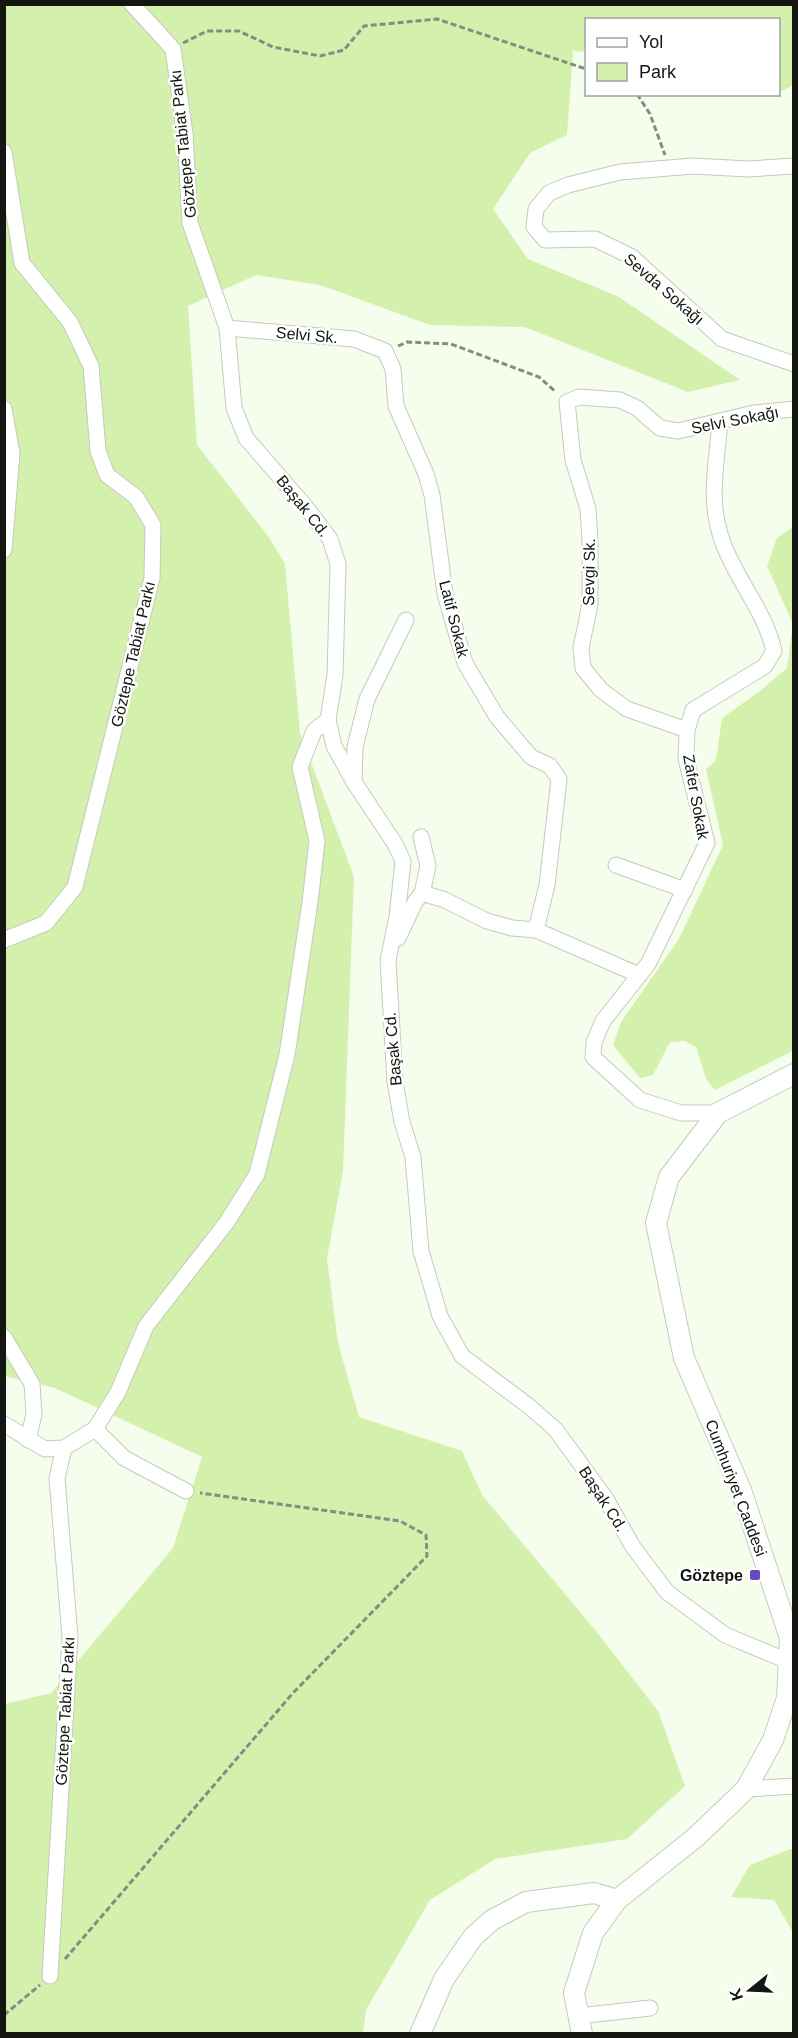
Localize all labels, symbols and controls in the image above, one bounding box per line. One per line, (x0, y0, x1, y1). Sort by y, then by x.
legend (585, 18, 780, 96)
text: Yol (639, 32, 663, 52)
text: Park (639, 62, 677, 82)
street label: Göztepe Tabiat Parkı (167, 69, 199, 219)
street label: Sevda Sokağı (621, 250, 707, 328)
street label: Selvi Sk. (275, 324, 339, 346)
street label: Selvi Sokağı (690, 403, 780, 437)
street label: Başak Cd. (273, 472, 333, 540)
street label: Sevgi Sk. (580, 538, 598, 606)
street label: Göztepe Tabiat Parkı (108, 579, 158, 729)
street label: Latif Sokak (436, 579, 472, 660)
street label: Zafer Sokak (680, 753, 712, 842)
street label: Başak Cd. (381, 1011, 405, 1087)
street label: Cumhuriyet Caddesi (702, 1417, 770, 1559)
street label: Başak Cd. (576, 1463, 630, 1535)
place label: Göztepe (680, 1567, 743, 1584)
marker: Göztepe (748, 1568, 762, 1582)
street label: Göztepe Tabiat Parkı (53, 1636, 77, 1786)
north arrow (720, 1960, 780, 2020)
text: K (726, 1986, 746, 2003)

